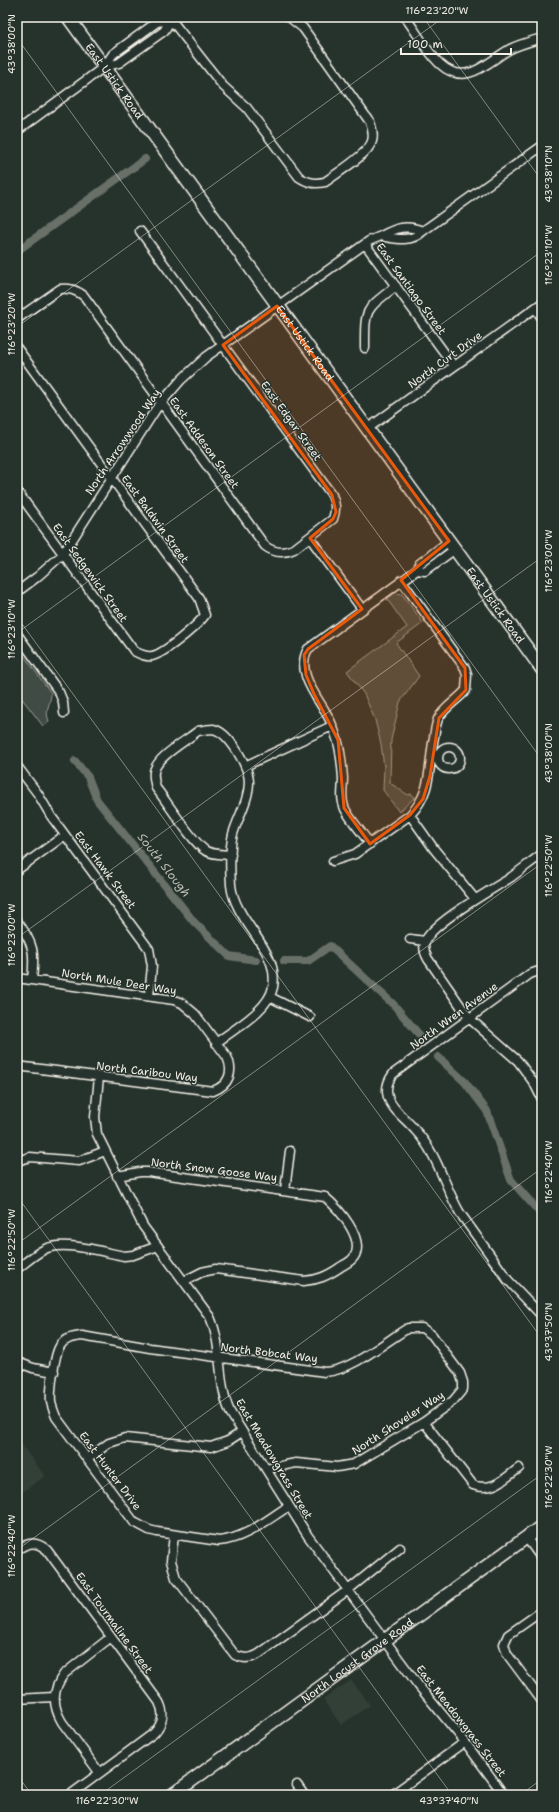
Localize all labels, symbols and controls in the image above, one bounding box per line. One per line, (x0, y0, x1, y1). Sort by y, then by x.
text: 116°23'20"W (406, 4, 469, 17)
text: 43°38'00"N (5, 14, 18, 74)
scale bar (401, 30, 511, 56)
text: 100 m (407, 36, 443, 52)
street label: East Ustick Road (82, 40, 147, 122)
text: 43°38'10"N (542, 145, 555, 203)
text: 116°23'10"W (542, 224, 555, 285)
street label: East Santiago Street (373, 240, 450, 338)
text: 116°23'20"W (5, 292, 18, 355)
street label: East Ustick Road (272, 302, 338, 384)
street label: North Curt Drive (405, 328, 485, 392)
street label: East Edgar Street (257, 378, 325, 464)
street label: North Arrowwood Way (82, 386, 164, 498)
street label: East Addeson Street (166, 394, 242, 492)
street label: East Baldwin Street (118, 472, 192, 566)
street label: East Sedgewick Street (49, 520, 131, 626)
text: 116°23'00"W (542, 529, 555, 593)
street label: East Ustick Road (463, 564, 528, 646)
text: 116°23'10"W (5, 598, 18, 659)
text: 43°38'00"N (542, 723, 555, 783)
street label: East Hawk Street (71, 828, 139, 912)
water label: South Slough (134, 830, 194, 900)
text: 116°22'50"W (542, 834, 555, 897)
text: 116°23'00"W (5, 903, 18, 967)
street label: North Mule Deer Way (60, 965, 178, 999)
street label: North Wren Avenue (407, 979, 501, 1053)
street label: North Caribou Way (95, 1058, 199, 1086)
text: 116°22'40"W (542, 1140, 555, 1204)
street label: North Snow Goose Way (150, 1155, 278, 1185)
text: 116°22'50"W (5, 1208, 18, 1271)
text: 43°37'50"N (542, 1303, 555, 1361)
street label: North Bobcat Way (219, 1340, 319, 1366)
street label: North Shoveler Way (349, 1387, 447, 1459)
street label: East Meadowgrass Street (232, 1396, 316, 1522)
street label: East Hunter Drive (76, 1429, 144, 1513)
text: 116°22'30"W (542, 1445, 555, 1509)
text: 116°22'40"W (5, 1514, 18, 1578)
street label: East Tourmaline Street (72, 1569, 156, 1677)
street label: North Locust Grove Road (298, 1614, 416, 1706)
street label: East Meadowgrass Street (413, 1662, 510, 1780)
text: 116°22'30"W (75, 1794, 139, 1807)
text: 43°37'40"N (419, 1794, 479, 1807)

